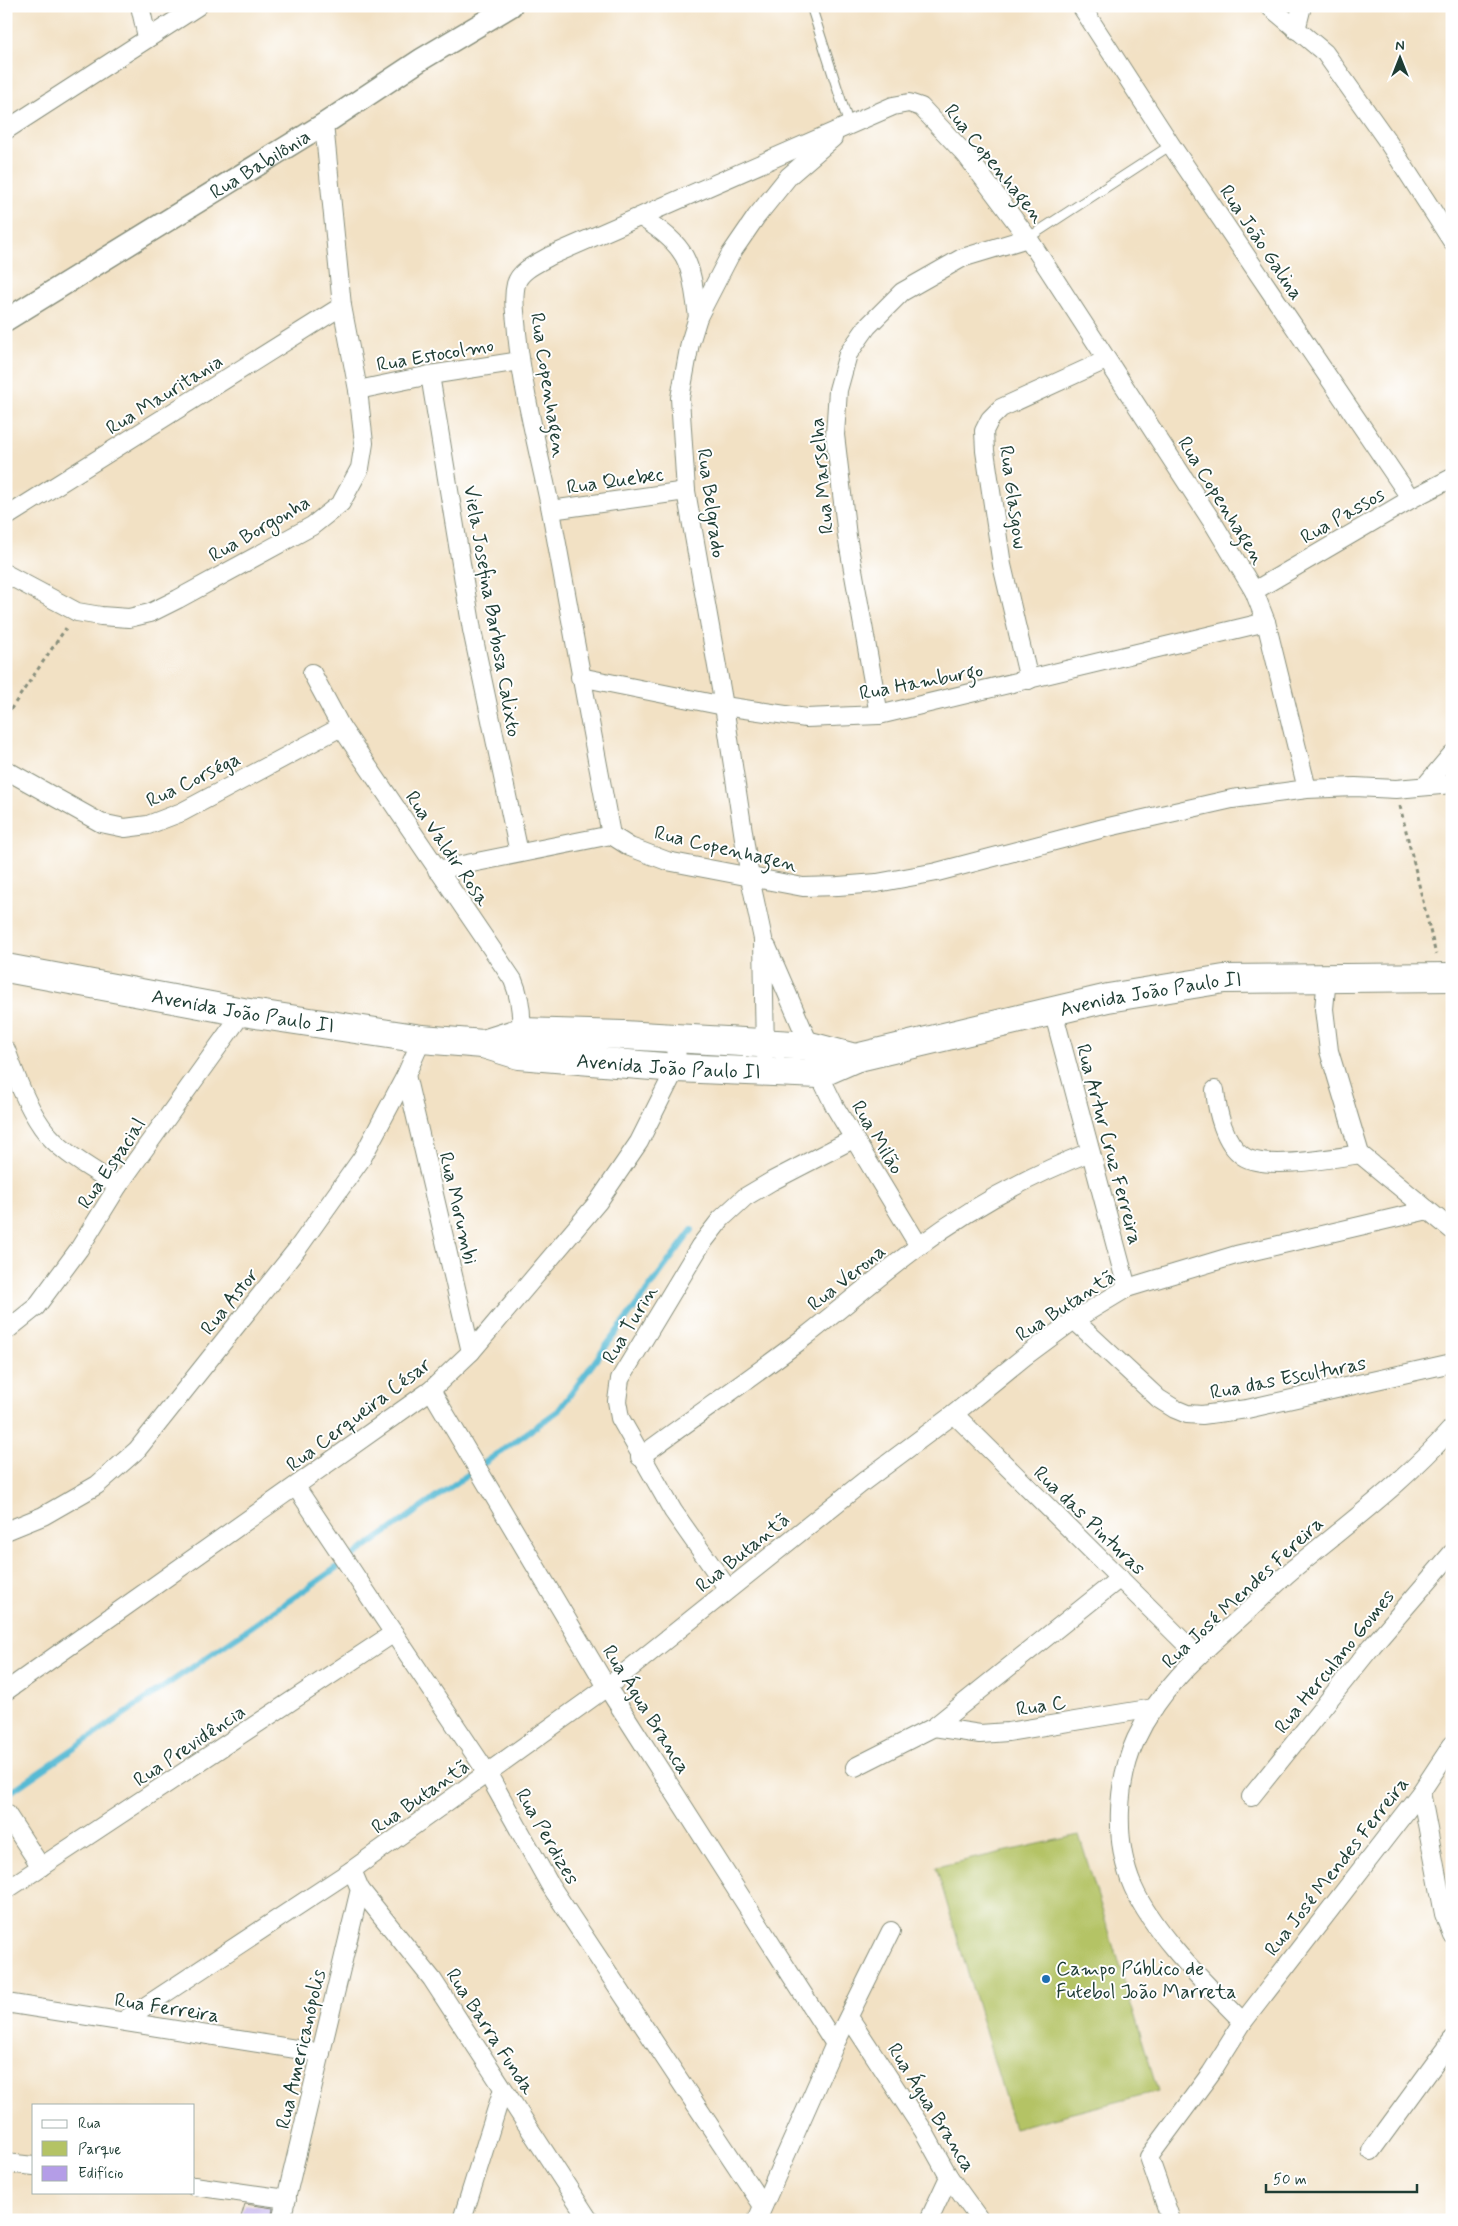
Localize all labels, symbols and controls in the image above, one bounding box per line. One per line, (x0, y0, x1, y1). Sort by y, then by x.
north arrow (1376, 32, 1426, 82)
text: N (1395, 37, 1405, 55)
street label: Rua Copenhagen (936, 99, 1051, 231)
street label: Rua Babilônia (205, 124, 316, 206)
street label: Rua João Galina (1212, 180, 1309, 306)
street label: Rua Copenhagen (521, 311, 572, 460)
street label: Rua Estocolmo (374, 332, 496, 379)
street label: Rua Mauritania (101, 349, 228, 442)
street label: Rua Marselha (804, 417, 841, 535)
street label: Rua Copenhagen (1169, 432, 1271, 571)
street label: Rua Glasgow (992, 444, 1033, 551)
street label: Rua Belgrado (688, 447, 732, 560)
street label: Rua Quebec (565, 461, 665, 502)
street label: Rua Passos (1296, 481, 1390, 551)
street label: Viela Josefina Barbosa Calixto (456, 483, 527, 739)
street label: Rua Borgonha (204, 489, 316, 570)
street label: Rua Hamburgo (857, 657, 986, 710)
street label: Rua Corséga (142, 746, 245, 815)
street label: Rua Valdir Rosa (398, 786, 496, 913)
street label: Rua Copenhagen (651, 820, 800, 881)
street label: Avenida João Paulo II (1057, 967, 1242, 1024)
street label: Avenida João Paulo II (149, 983, 336, 1041)
street label: Rua Artur Cruz Ferreira (1069, 1041, 1148, 1248)
street label: Avenida João Paulo II (575, 1048, 761, 1087)
street label: Rua Milão (844, 1096, 909, 1180)
street label: Rua Espacial (72, 1113, 153, 1215)
street label: Rua Morumbi (431, 1149, 484, 1267)
street label: Rua Verona (802, 1238, 892, 1318)
street label: Rua Astor (195, 1263, 266, 1341)
street label: Rua Butantã (1011, 1264, 1121, 1349)
street label: Rua Turin (596, 1280, 665, 1369)
street label: Rua das Esculturas (1208, 1350, 1369, 1407)
street label: Rua Cerqueira César (281, 1351, 437, 1479)
street label: Rua das Pinturas (1027, 1460, 1151, 1582)
street label: Rua Butantã (690, 1507, 796, 1599)
street label: Rua José Mendes Fereira (1156, 1511, 1330, 1675)
street label: Rua Herculano Gomes (1269, 1584, 1402, 1740)
street label: Rua Água Branca (595, 1640, 696, 1779)
street label: Rua C (1014, 1689, 1068, 1724)
street label: Rua Previdência (128, 1699, 251, 1794)
street label: Rua Butantã (366, 1754, 475, 1841)
street label: Rua José Mendes Ferreira (1259, 1772, 1416, 1962)
street label: Rua Perdizes (508, 1784, 585, 1890)
place label: Campo Público de Futebol João Marreta (1056, 1956, 1237, 2006)
street label: Rua Barra Funda (439, 1963, 541, 2101)
street label: Rua Americanópolis (270, 1967, 333, 2132)
marker: Campo Público de Futebol João Marreta (1040, 1973, 1052, 1985)
street label: Rua Ferreira (112, 1987, 221, 2030)
street label: Rua Água Branca (880, 2038, 981, 2177)
legend (32, 2104, 195, 2194)
text: Rua (78, 2114, 101, 2134)
text: Parque (78, 2140, 121, 2160)
scale bar (1266, 2161, 1417, 2193)
text: Edifício (78, 2164, 123, 2184)
text: 50 m (1273, 2170, 1307, 2190)

